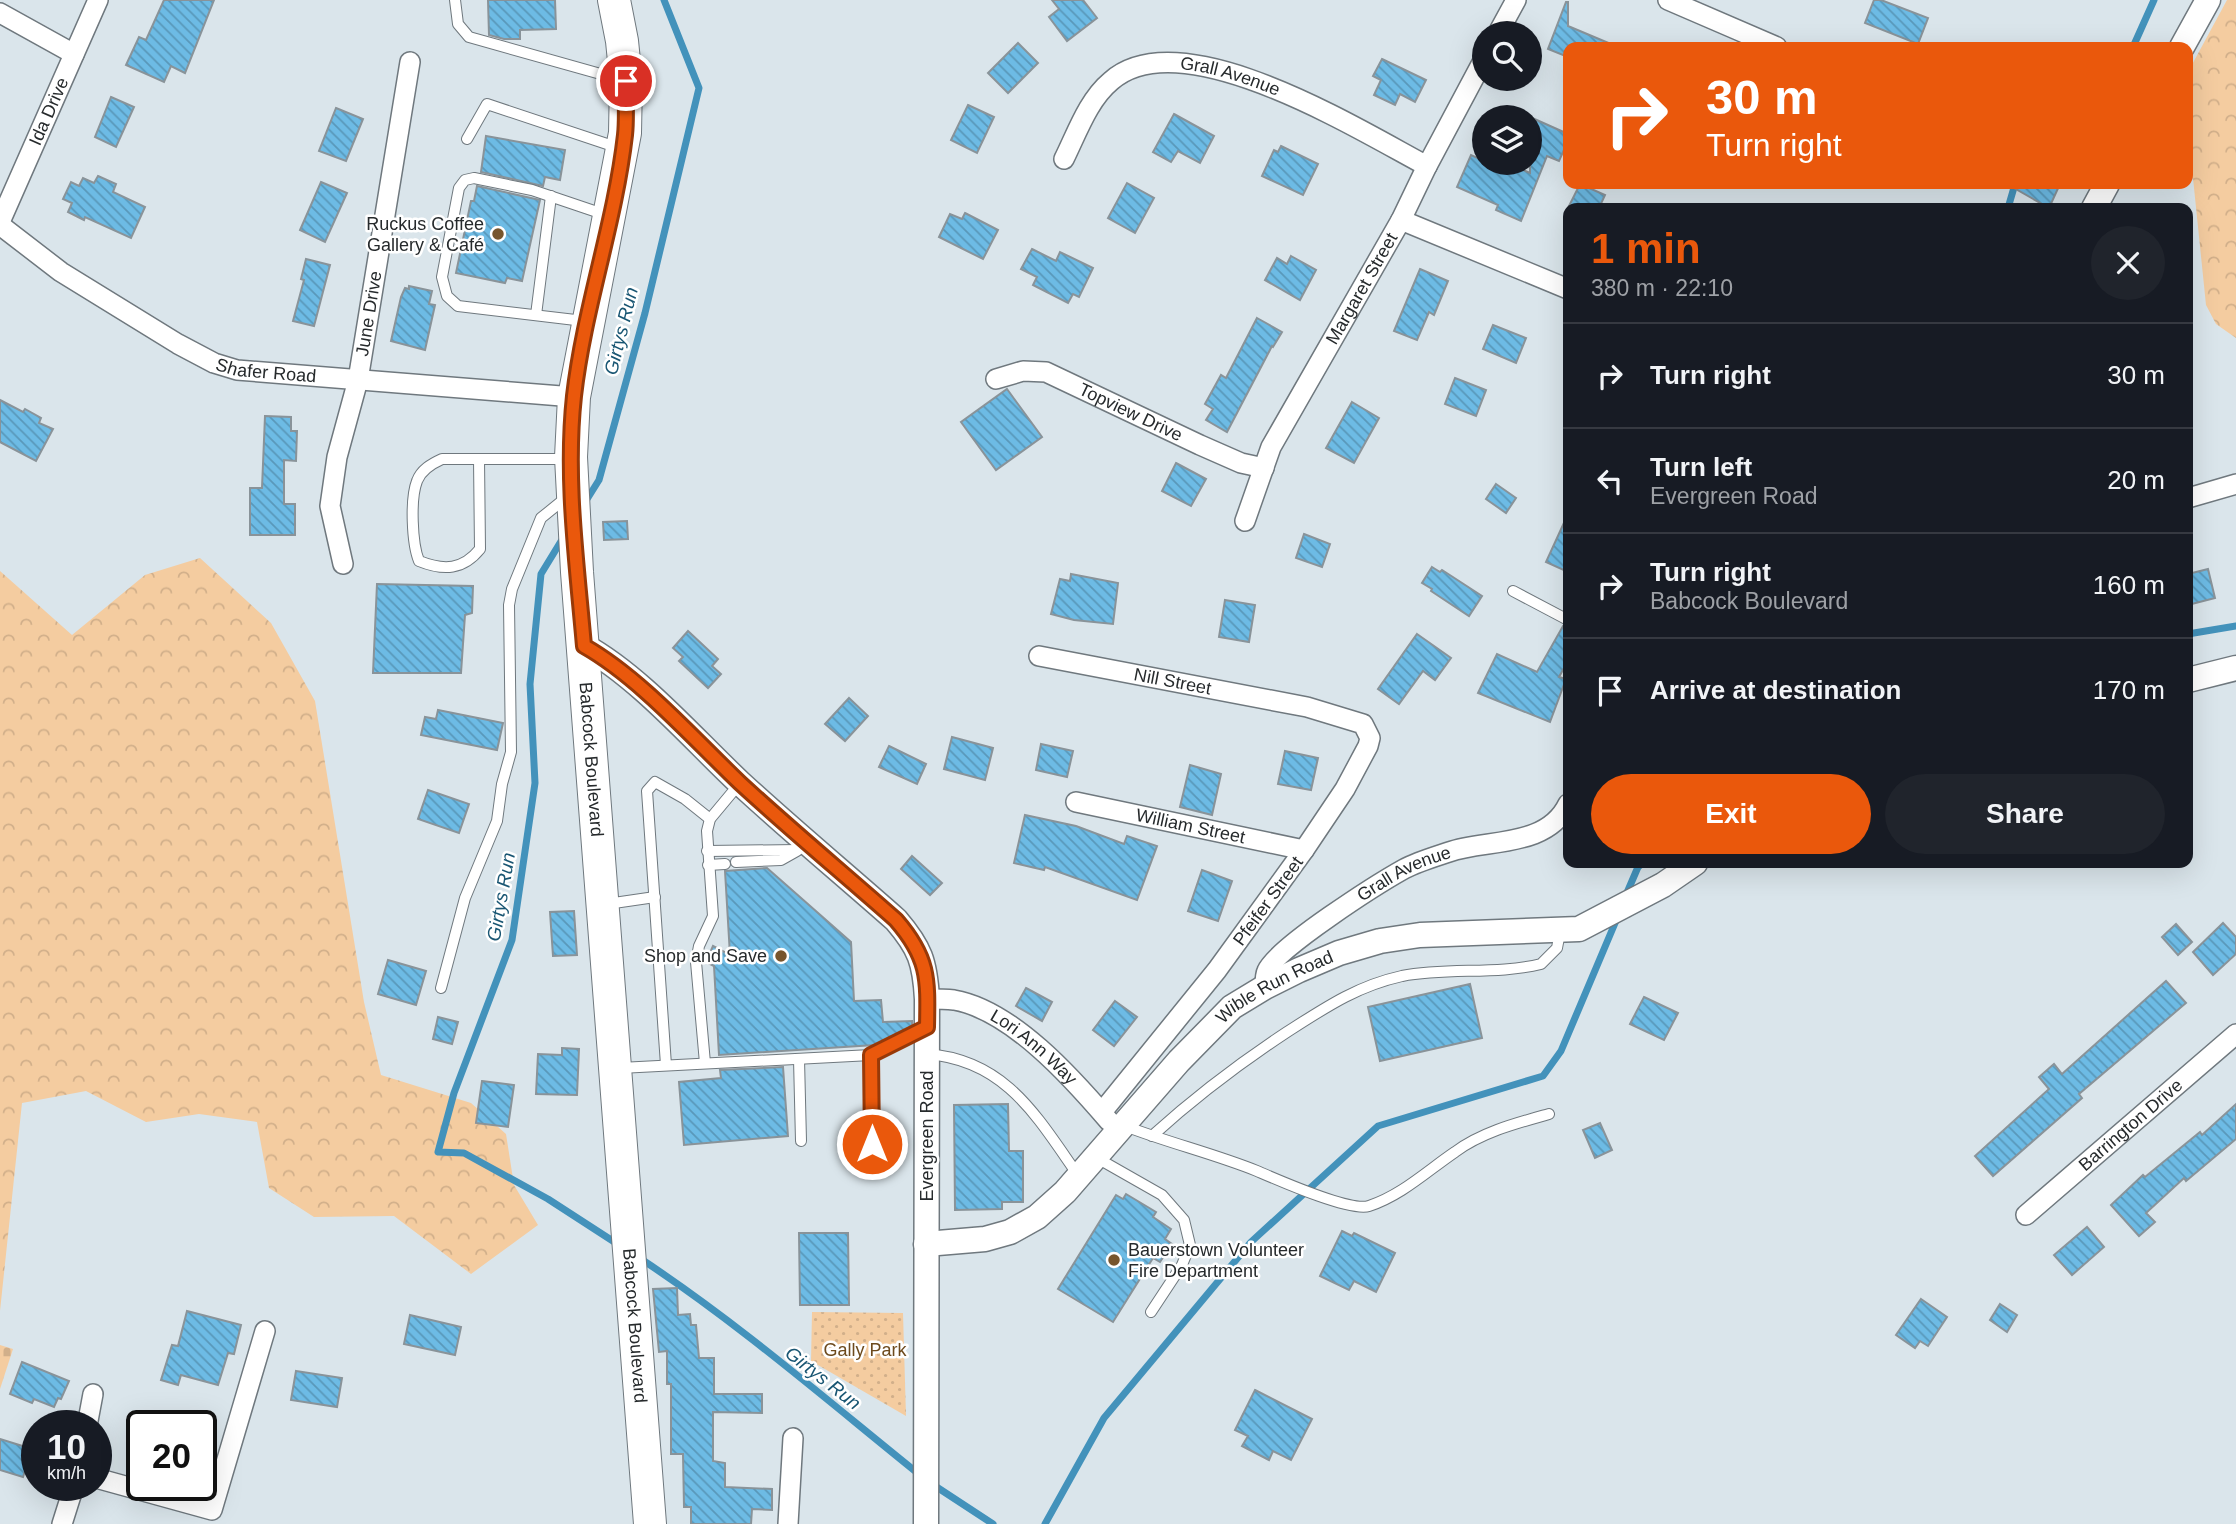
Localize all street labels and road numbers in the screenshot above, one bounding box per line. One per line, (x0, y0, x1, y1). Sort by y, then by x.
street label: Grall Avenue (1179, 53, 1283, 100)
street label: Ida Drive (25, 74, 73, 148)
street label: Margaret Street (1322, 229, 1402, 348)
street label: June Drive (352, 270, 386, 358)
street label: Shafer Road (213, 354, 317, 386)
street label: Topview Drive (1076, 379, 1186, 445)
street label: Nill Street (1132, 664, 1213, 699)
street label: Babcock Boulevard (575, 681, 607, 837)
street label: William Street (1134, 805, 1247, 847)
street label: Grall Avenue (1353, 842, 1453, 905)
street label: Pfeifer Street (1229, 853, 1307, 949)
street label: Wible Run Road (1212, 947, 1336, 1027)
street label: Lori Ann Way (987, 1005, 1081, 1089)
street label: Evergreen Road (917, 1070, 937, 1202)
street label: Barrington Drive (2075, 1075, 2186, 1175)
street label: Babcock Boulevard (619, 1248, 651, 1404)

